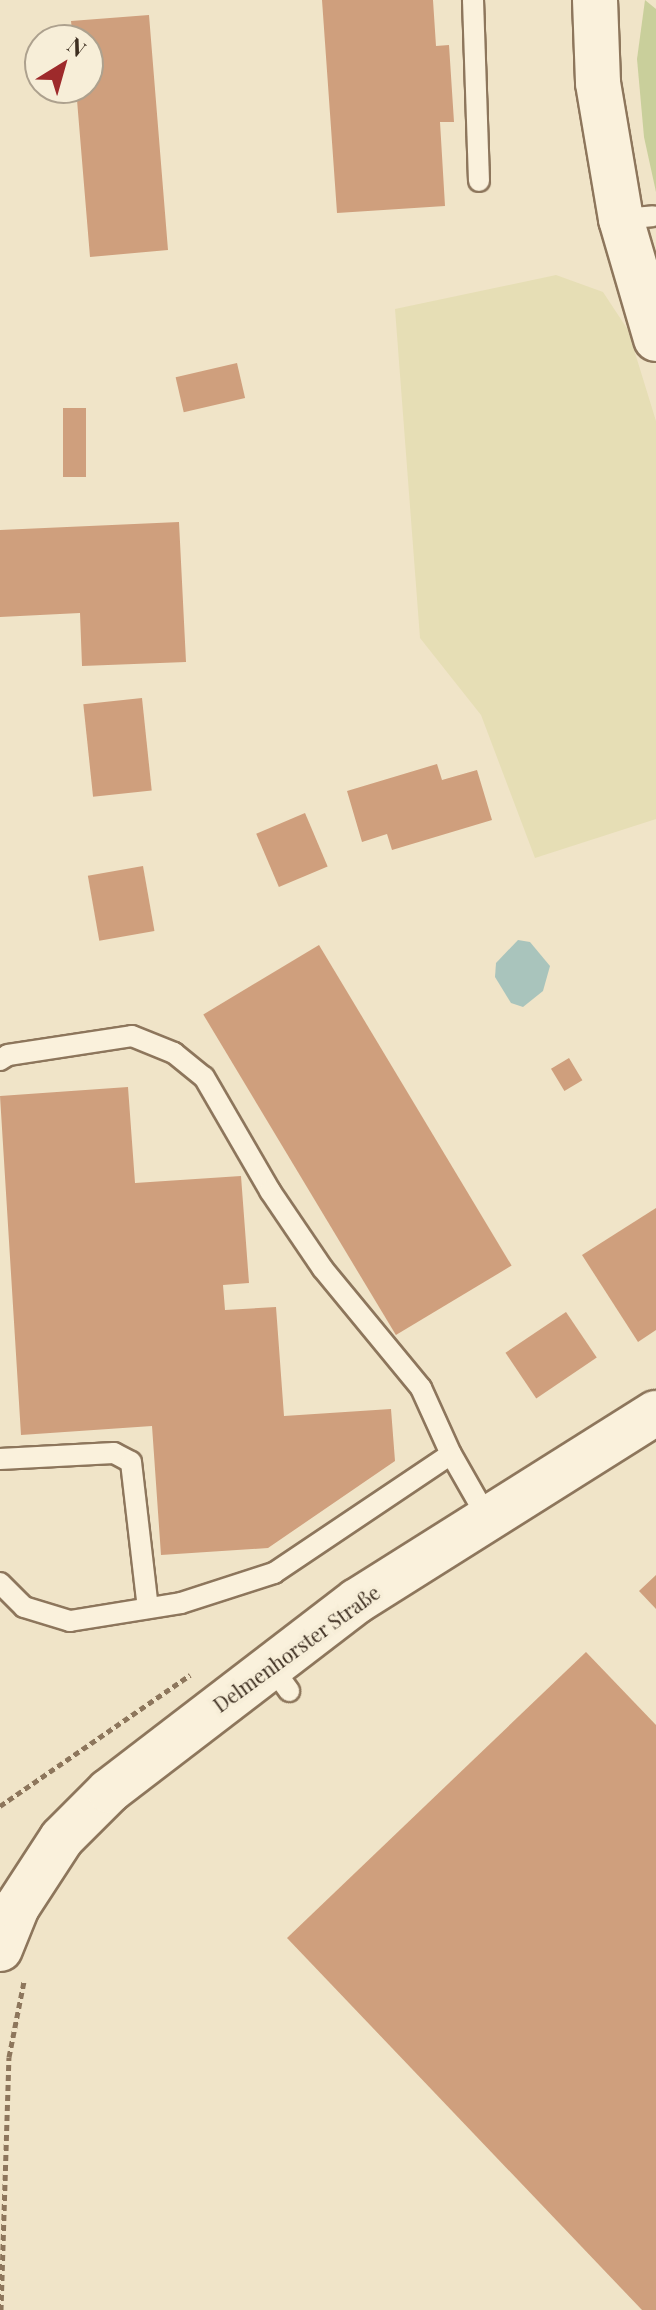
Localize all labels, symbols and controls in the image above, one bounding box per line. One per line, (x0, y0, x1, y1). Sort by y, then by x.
north arrow (24, 24, 104, 104)
text: N (62, 30, 93, 63)
street label: Delmenhorster Straße (208, 1579, 384, 1717)

